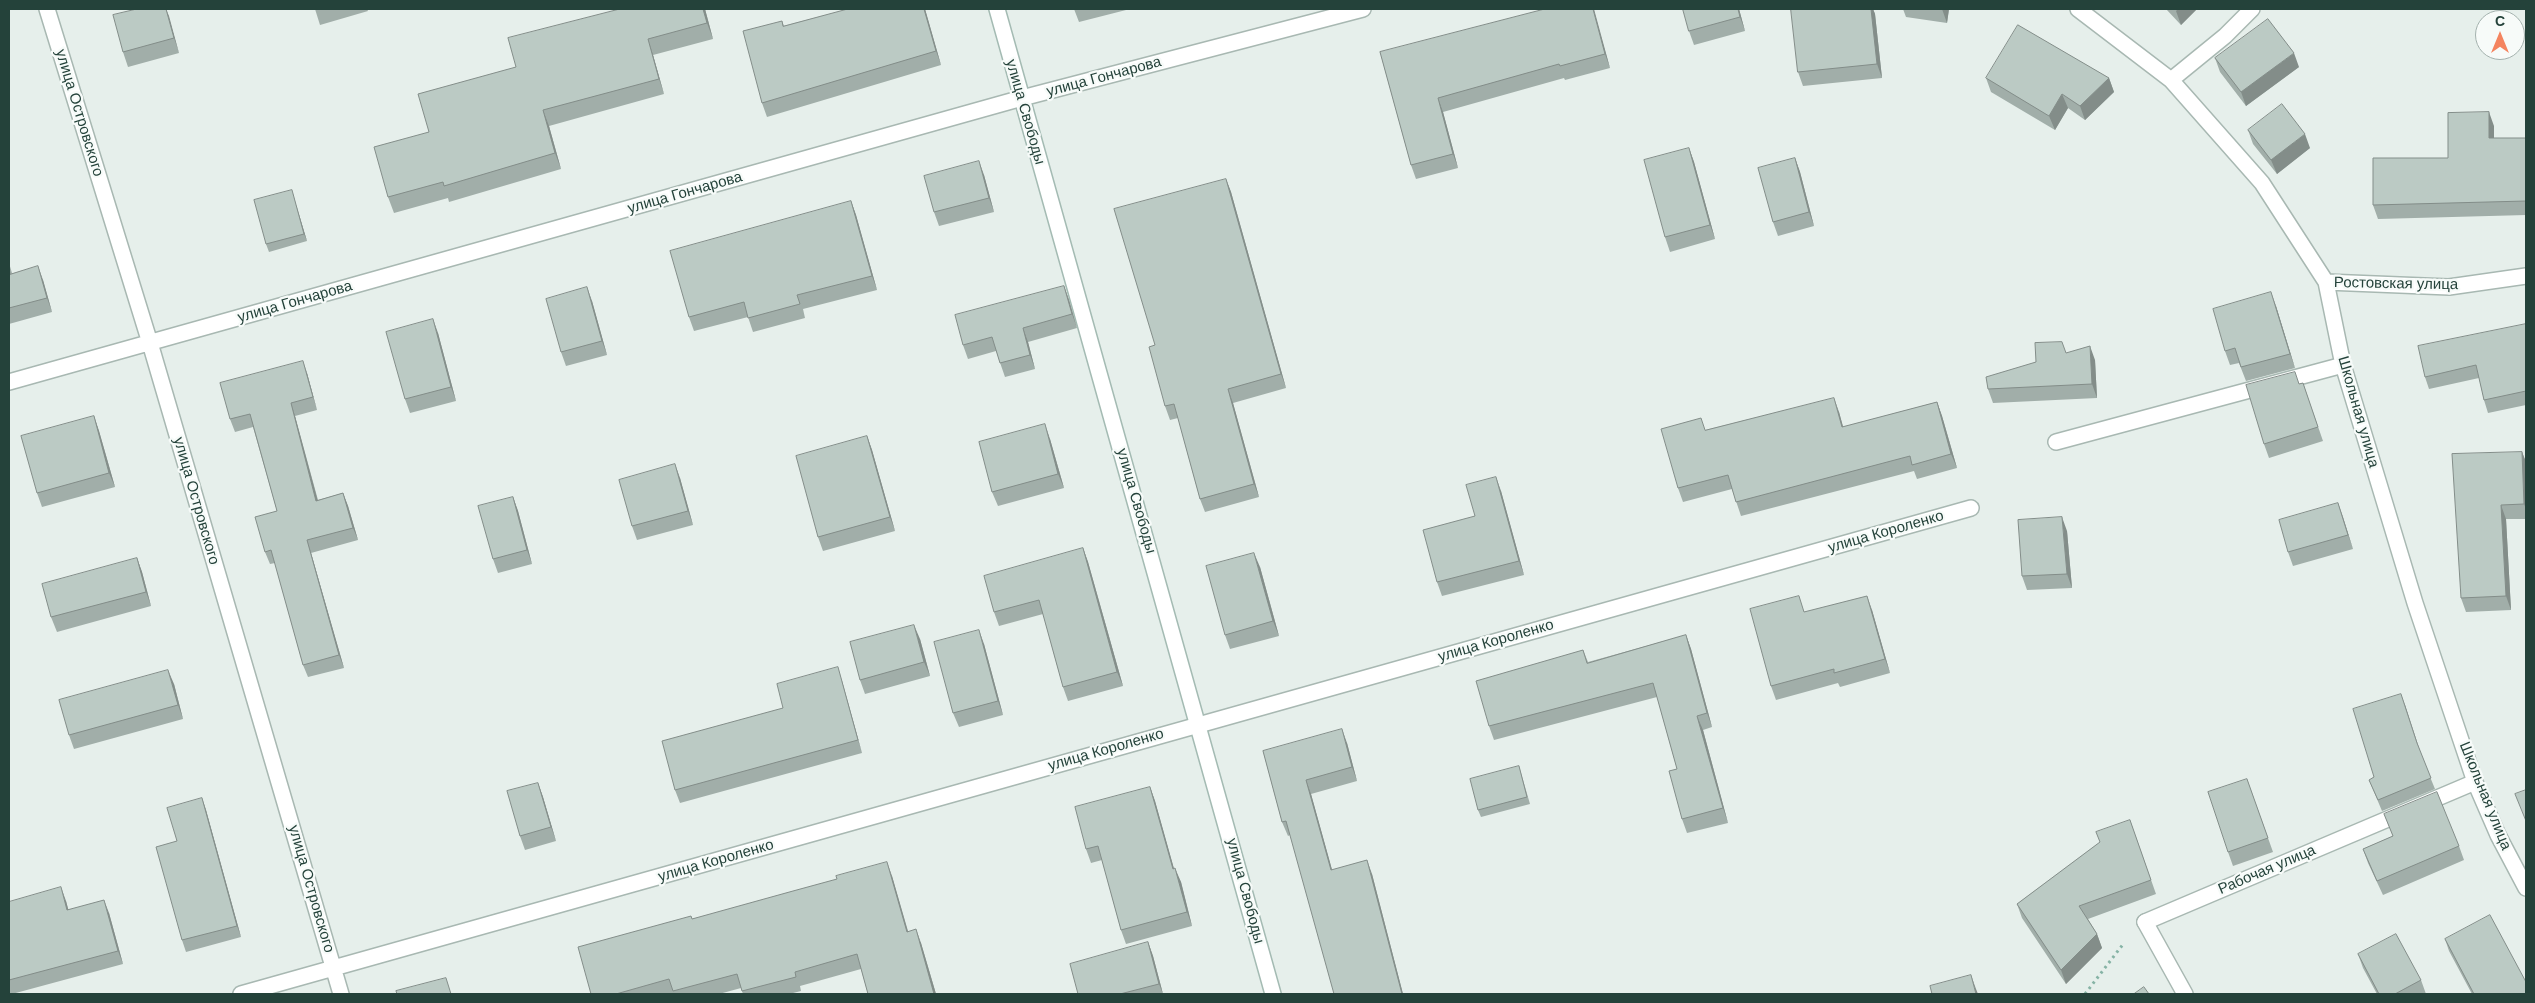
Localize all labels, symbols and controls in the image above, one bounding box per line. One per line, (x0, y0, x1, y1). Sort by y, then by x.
north arrow (2475, 10, 2525, 60)
text: С (2495, 13, 2505, 29)
street label: улица Островского (51, 47, 107, 179)
street label: улица Гончарова (1045, 53, 1163, 101)
street label: улица Свободы (1001, 57, 1049, 167)
street label: улица Гончарова (626, 168, 744, 218)
street label: Ростовская улица (2334, 274, 2458, 294)
street label: улица Гончарова (236, 277, 354, 327)
street label: Школьная улица (2333, 354, 2383, 470)
street label: улица Островского (169, 435, 223, 567)
street label: улица Свободы (1112, 446, 1160, 556)
street label: улица Короленко (1826, 507, 1946, 557)
street label: улица Короленко (1436, 616, 1556, 666)
street label: улица Короленко (1046, 725, 1166, 775)
street label: Школьная улица (2455, 739, 2515, 853)
street label: улица Островского (284, 823, 338, 955)
street label: улица Короленко (656, 836, 776, 886)
street label: улица Свободы (1222, 836, 1268, 946)
street label: Рабочая улица (2216, 841, 2318, 899)

